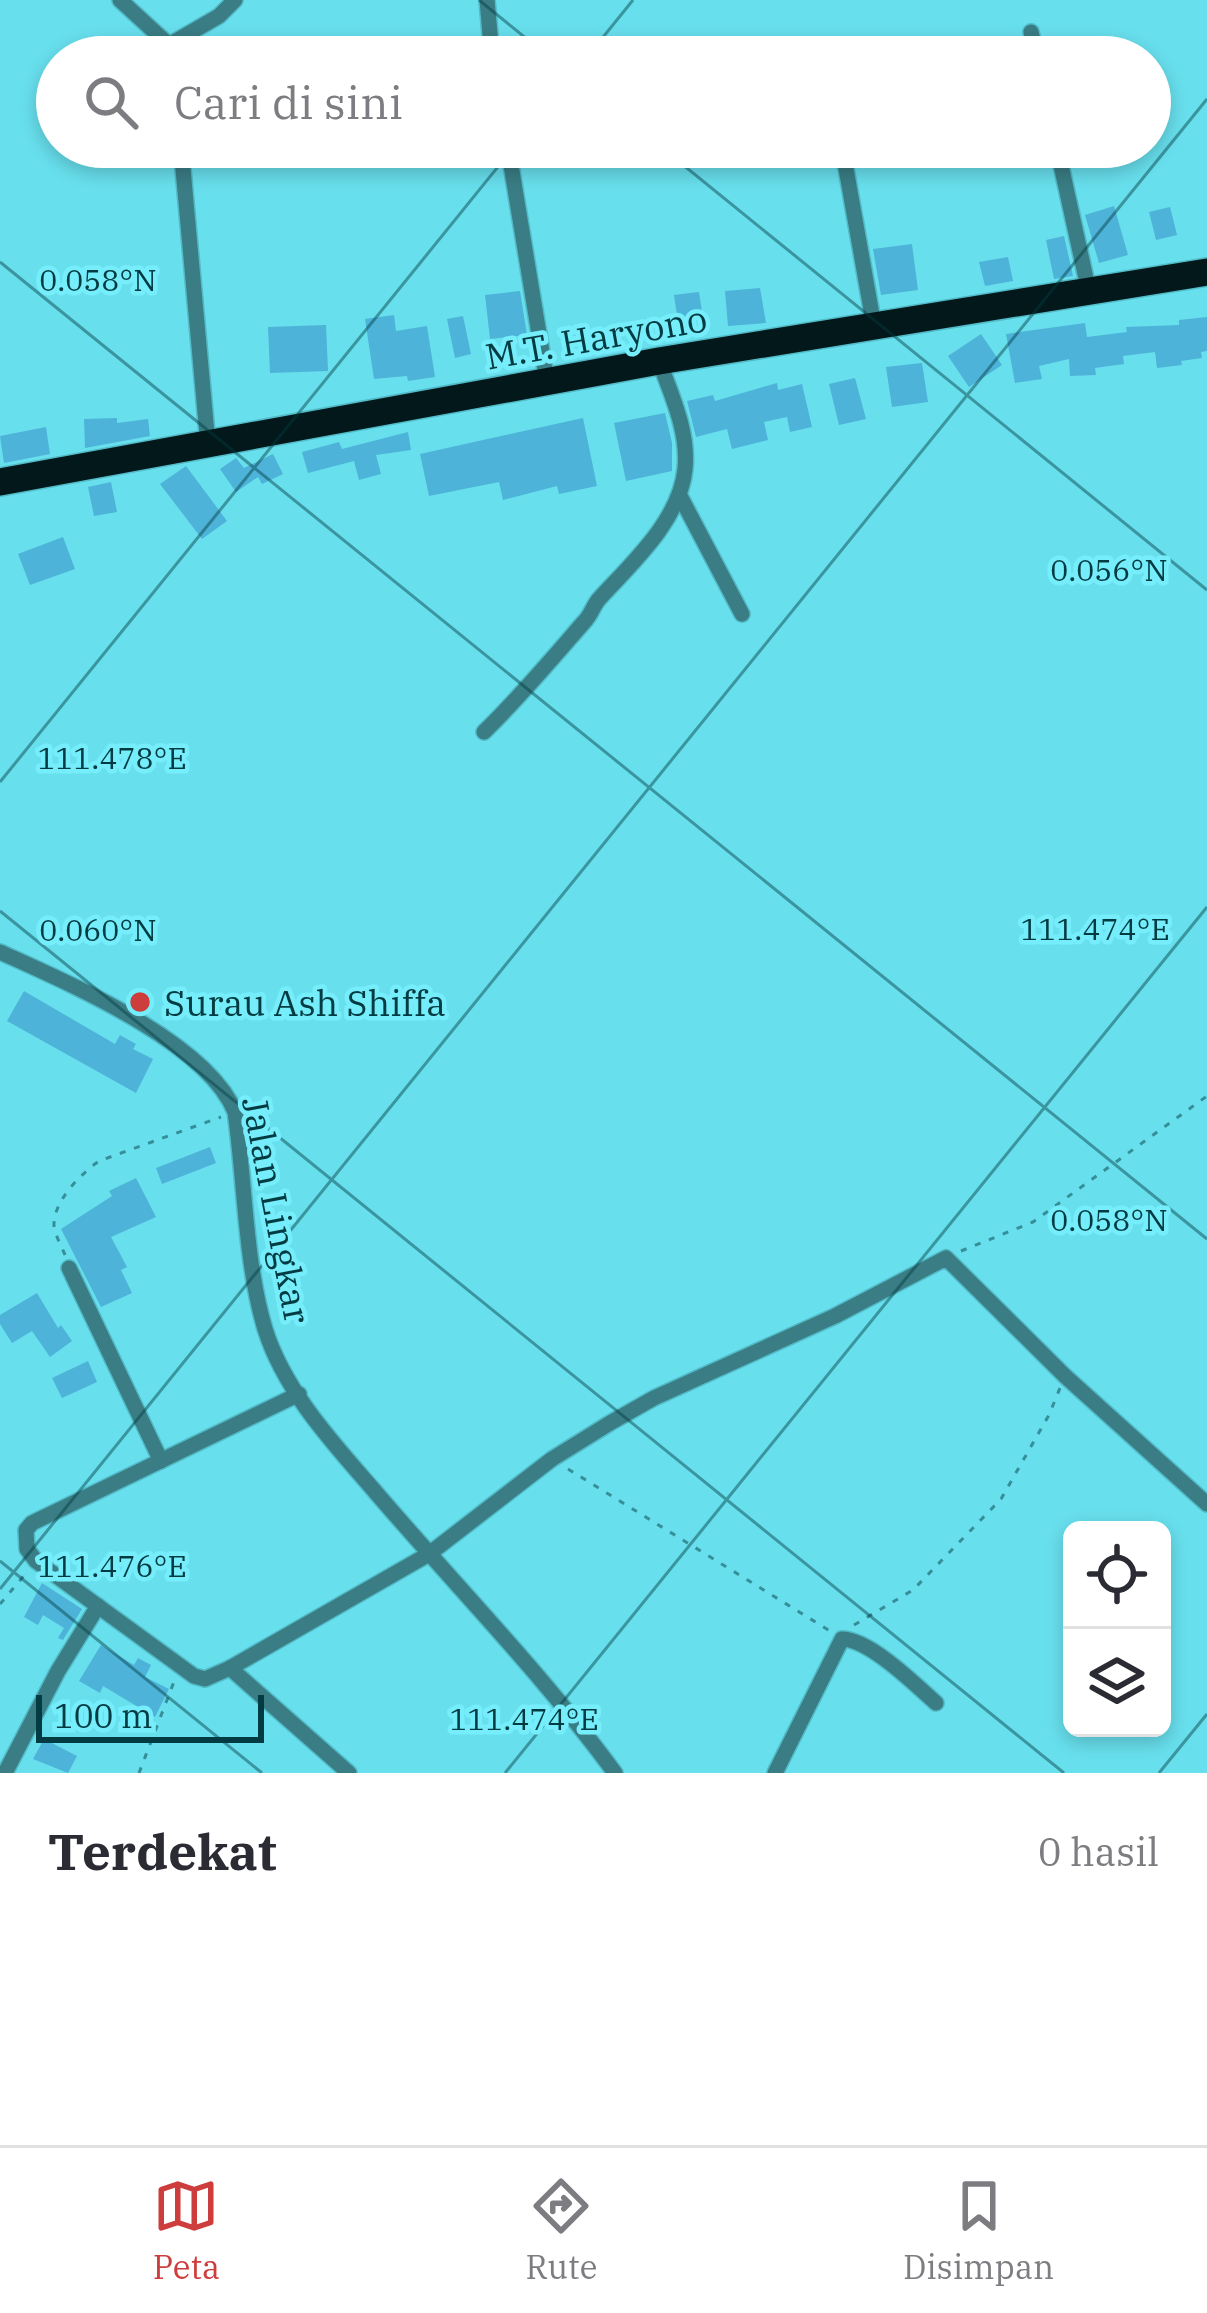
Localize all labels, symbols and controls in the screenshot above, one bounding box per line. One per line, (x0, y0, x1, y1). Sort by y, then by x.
search box (36, 36, 1171, 168)
icon: search (78, 69, 144, 135)
text: Cari di sini (174, 73, 403, 131)
text: 0.058°N (39, 260, 157, 299)
street label: M.T. Haryono (481, 294, 711, 380)
text: 0.056°N (1050, 550, 1168, 589)
text: 111.478°E (37, 738, 187, 777)
text: 111.474°E (1020, 909, 1170, 948)
text: 0.060°N (39, 910, 157, 949)
place label: Surau Ash Shiffa (164, 979, 446, 1026)
marker: Surau Ash Shiffa (127, 989, 153, 1015)
street label: Jalan Lingkar (232, 1093, 322, 1327)
text: 0.058°N (1050, 1200, 1168, 1239)
map controls (1063, 1521, 1171, 1737)
button: locate (1063, 1521, 1171, 1629)
text: 111.476°E (37, 1546, 187, 1585)
button: layers (1063, 1629, 1171, 1737)
scale bar (36, 1689, 264, 1742)
text: 100 m (54, 1694, 153, 1737)
text: 111.474°E (449, 1699, 599, 1738)
text: Terdekat (48, 1818, 277, 1884)
text: 0 hasil (1038, 1826, 1159, 1877)
tab: Peta (153, 2173, 220, 2288)
tab: Rute (526, 2173, 597, 2288)
tab: Disimpan (903, 2173, 1054, 2288)

